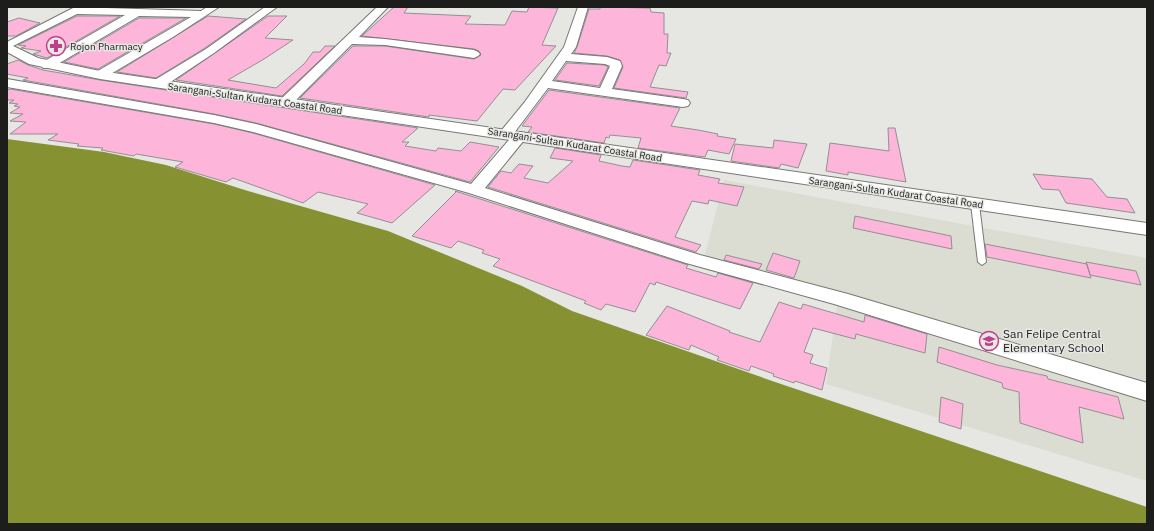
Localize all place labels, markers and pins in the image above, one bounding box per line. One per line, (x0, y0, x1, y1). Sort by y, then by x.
pharmacy icon: Rojon Pharmacy (45, 35, 67, 57)
place label: Rojon Pharmacy (70, 40, 143, 53)
place label: San Felipe Central Elementary School (1003, 326, 1104, 355)
school or university icon: San Felipe Central Elementary School (978, 330, 1000, 352)

